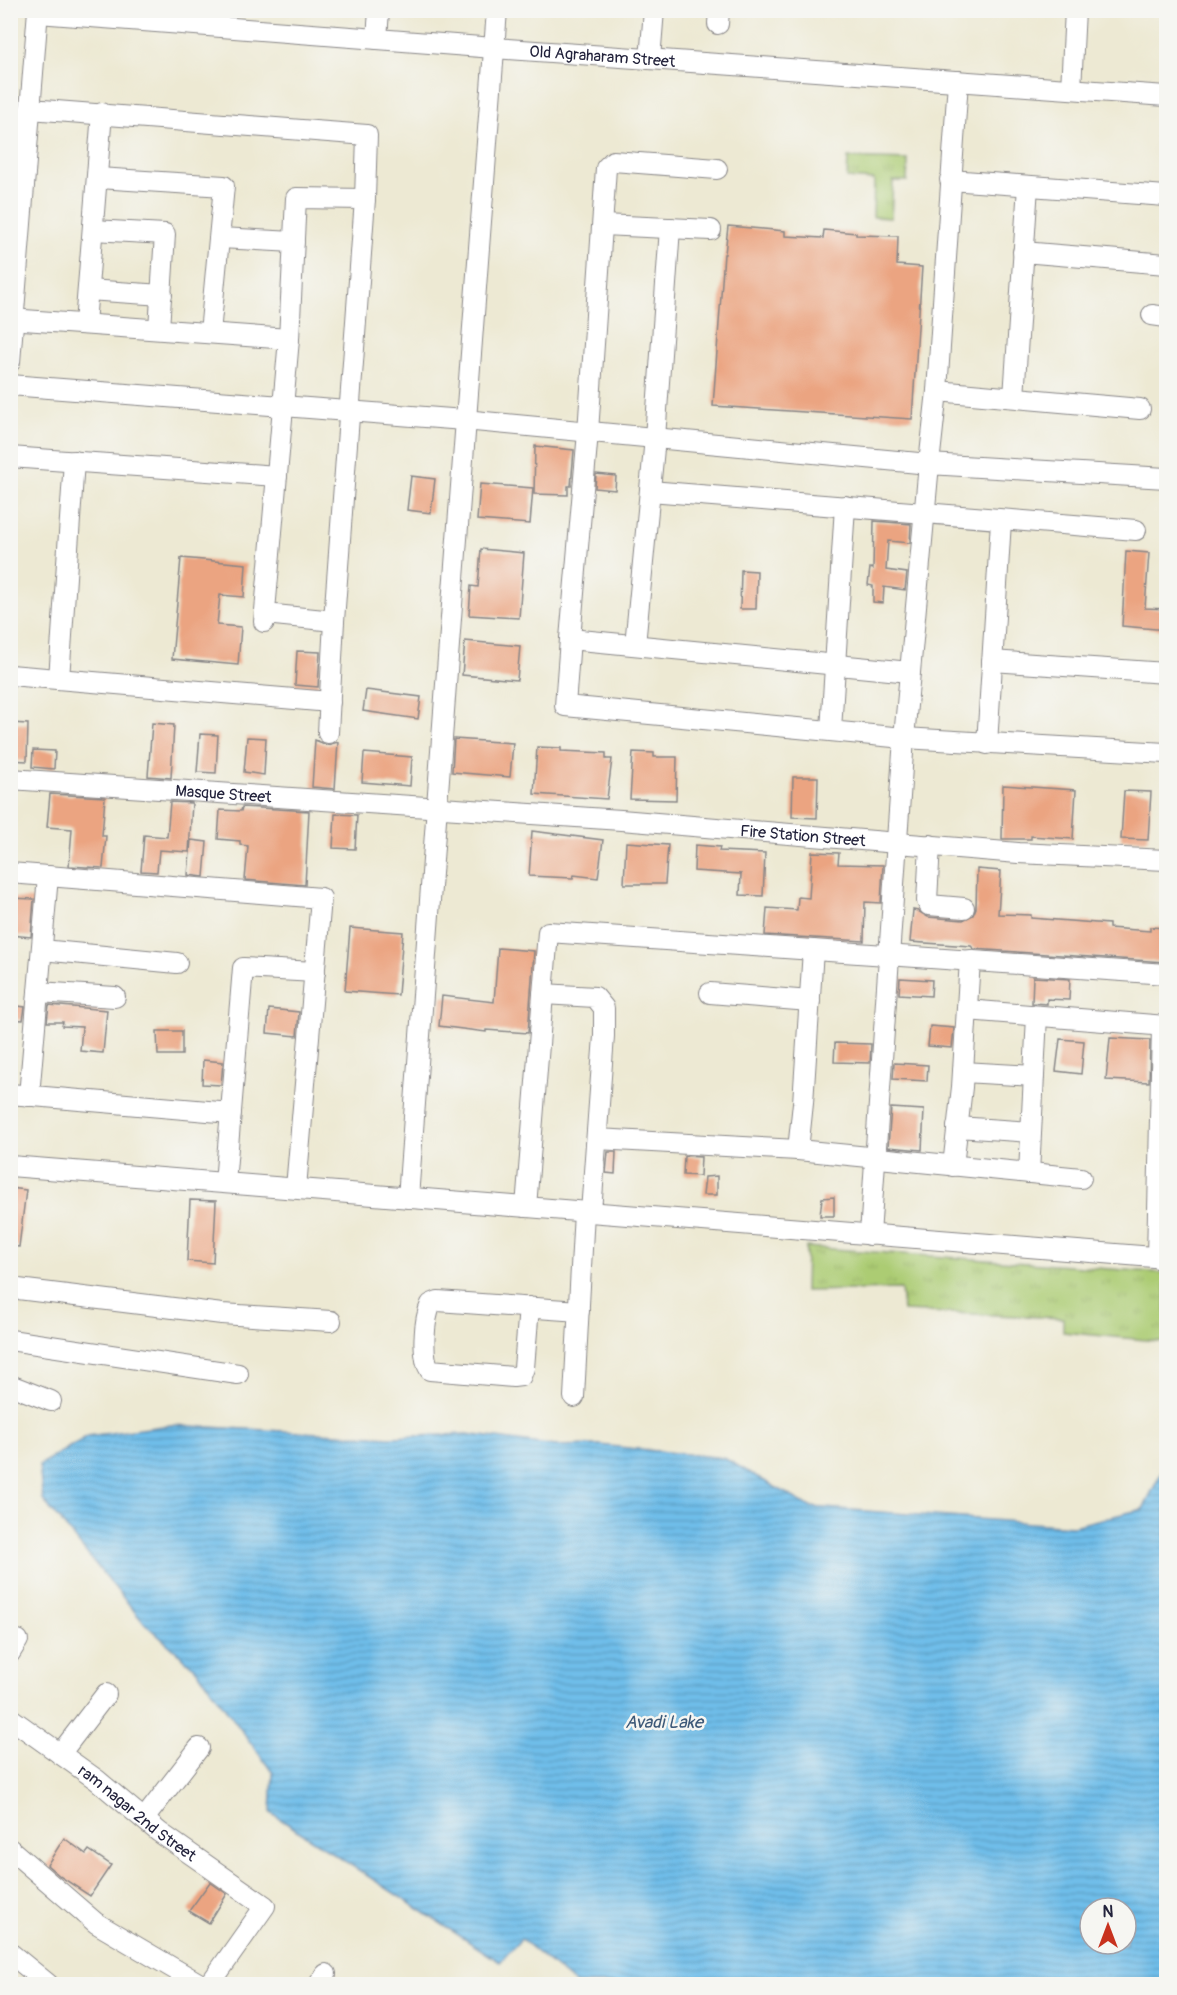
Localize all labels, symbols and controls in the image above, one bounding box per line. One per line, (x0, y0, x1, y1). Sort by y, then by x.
street label: Old Agraharam Street (529, 42, 676, 72)
street label: Masque Street (175, 781, 273, 808)
street label: Fire Station Street (739, 821, 867, 851)
water label: Avadi Lake (625, 1711, 705, 1734)
street label: ram nagar 2nd Street (74, 1761, 200, 1866)
north arrow (1078, 1896, 1138, 1956)
text: N (1103, 1902, 1114, 1922)

